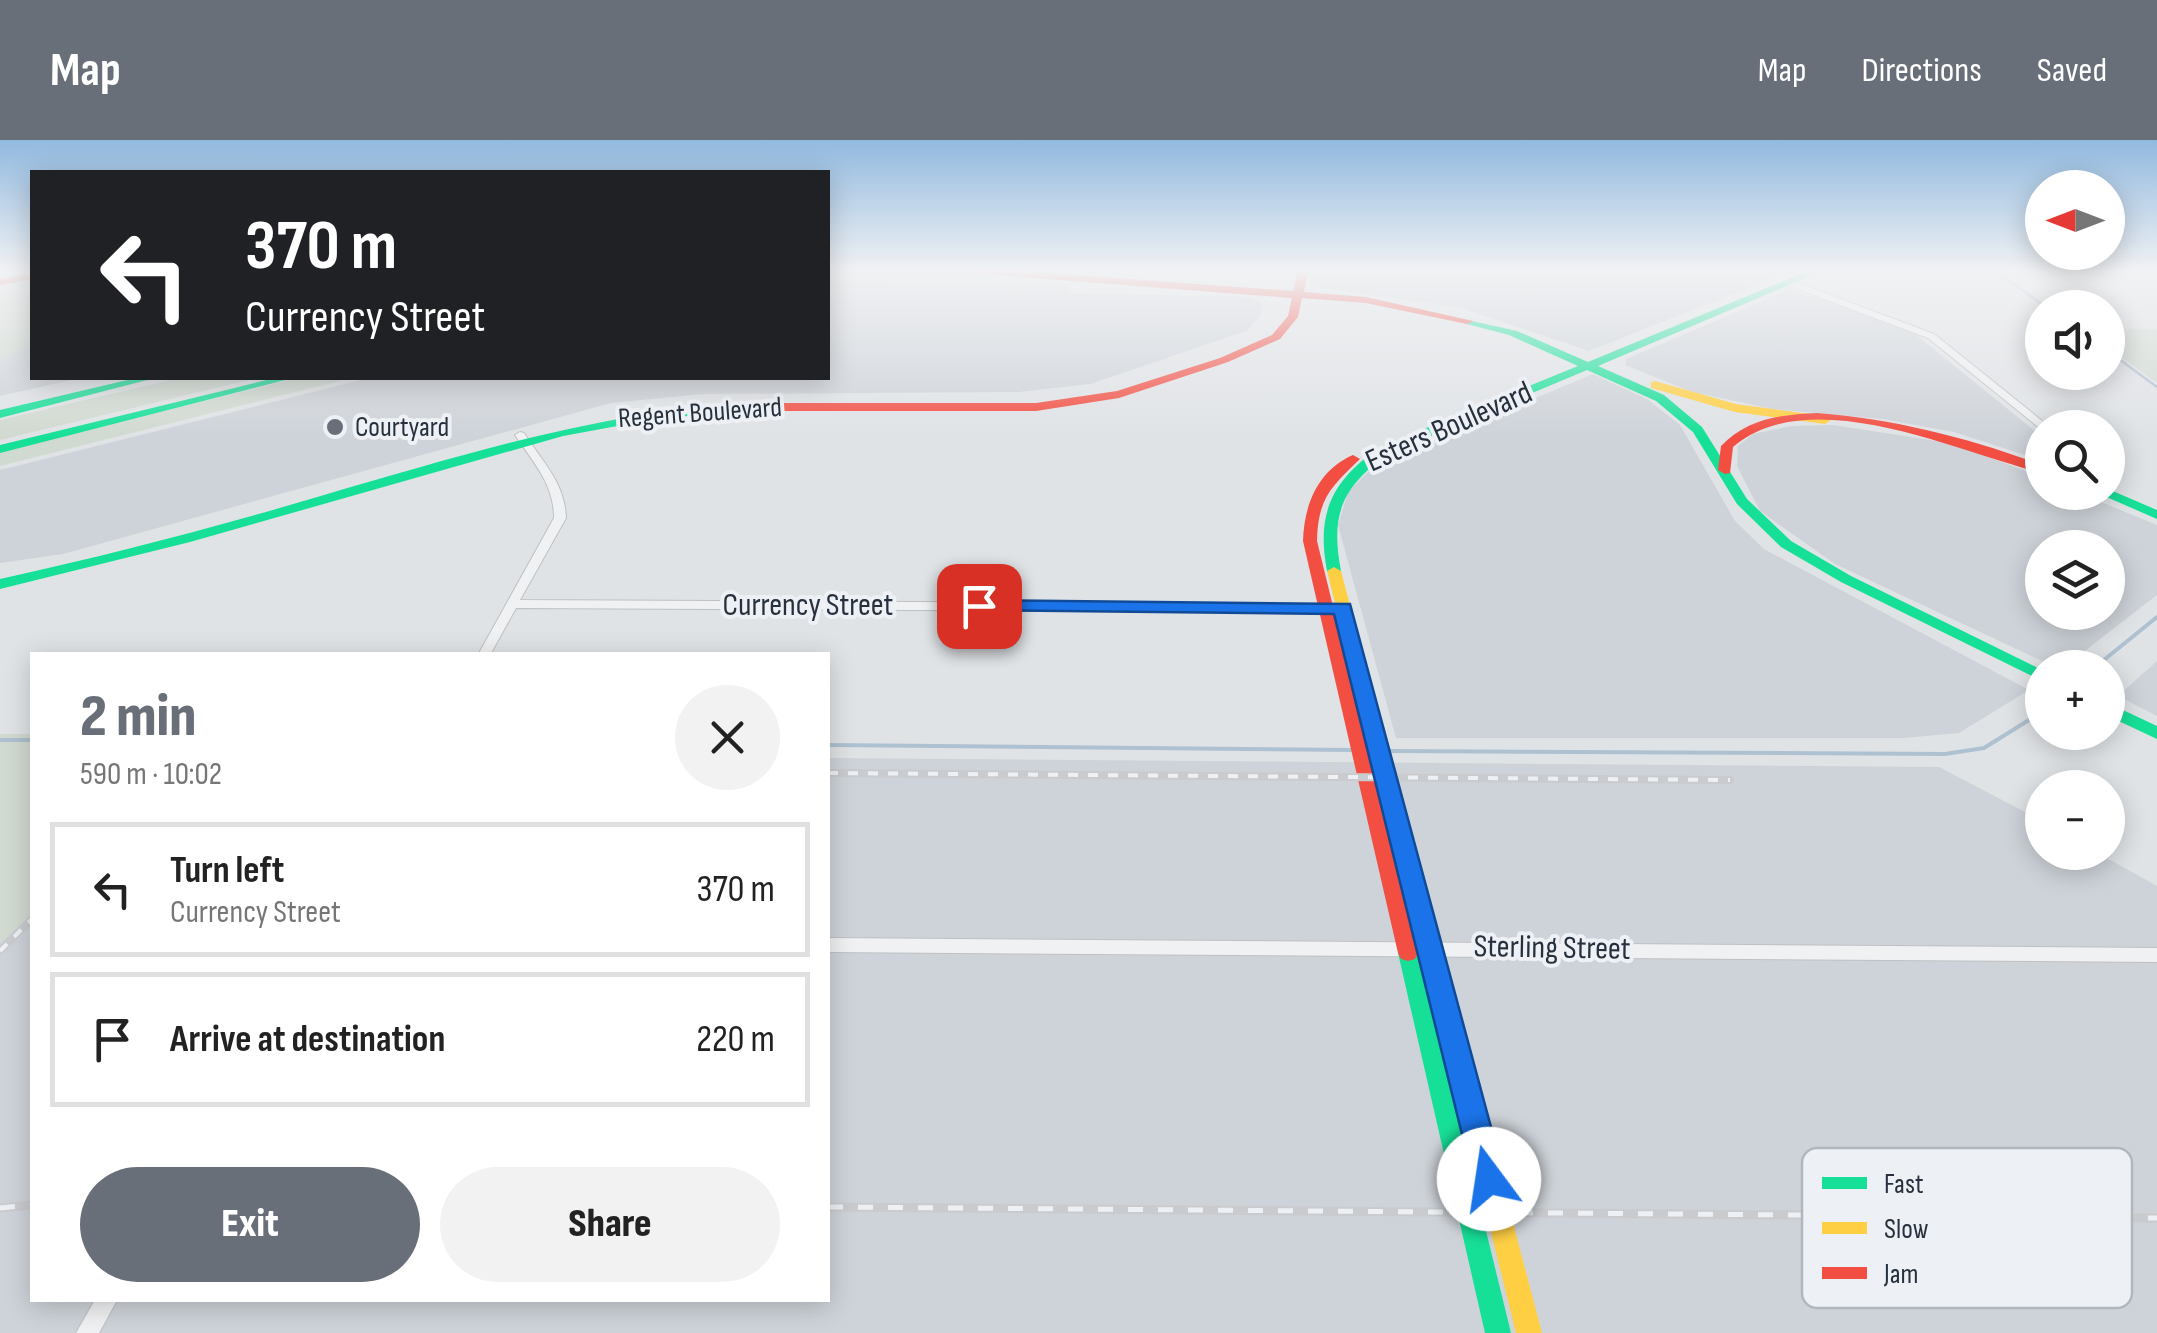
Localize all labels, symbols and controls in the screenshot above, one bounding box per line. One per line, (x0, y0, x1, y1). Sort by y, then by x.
text: Map (50, 42, 121, 99)
text: Map (1758, 49, 1807, 92)
text: Directions (1862, 49, 1982, 92)
text: Saved (2037, 49, 2107, 92)
north arrow (2025, 170, 2125, 270)
map controls (2025, 170, 2125, 870)
text: 370 m (245, 205, 397, 289)
icon: left (80, 210, 210, 340)
text: Currency Street (245, 290, 485, 345)
button: sound (2025, 290, 2125, 390)
street label: Esters Boulevard (1360, 373, 1538, 481)
street label: Regent Boulevard (617, 391, 783, 435)
button: search (2025, 410, 2125, 510)
place label: Courtyard (355, 411, 449, 444)
marker: Courtyard (324, 416, 346, 438)
button: layers (2025, 530, 2125, 630)
pin (937, 564, 1022, 649)
icon: arrive (952, 579, 1007, 634)
street label: Currency Street (723, 586, 893, 625)
button: + (2025, 650, 2125, 750)
text: 2 min (80, 681, 196, 753)
button: close (675, 685, 780, 790)
text: 590 m · 10:02 (80, 755, 222, 794)
button: − (2025, 770, 2125, 870)
text: Turn left (170, 848, 284, 893)
icon: left (85, 862, 140, 917)
text: 370 m (697, 867, 775, 912)
text: Currency Street (170, 893, 341, 932)
street label: Sterling Street (1473, 927, 1631, 969)
icon: arrive (85, 1012, 140, 1067)
text: Arrive at destination (170, 1017, 445, 1062)
text: 220 m (696, 1017, 775, 1062)
position arrow (1437, 1127, 1541, 1231)
legend (1802, 1148, 2132, 1308)
button: Exit (80, 1167, 420, 1282)
button: Share (440, 1167, 780, 1282)
text: Fast (1884, 1168, 1923, 1201)
text: Slow (1884, 1213, 1929, 1246)
text: Jam (1883, 1258, 1919, 1291)

